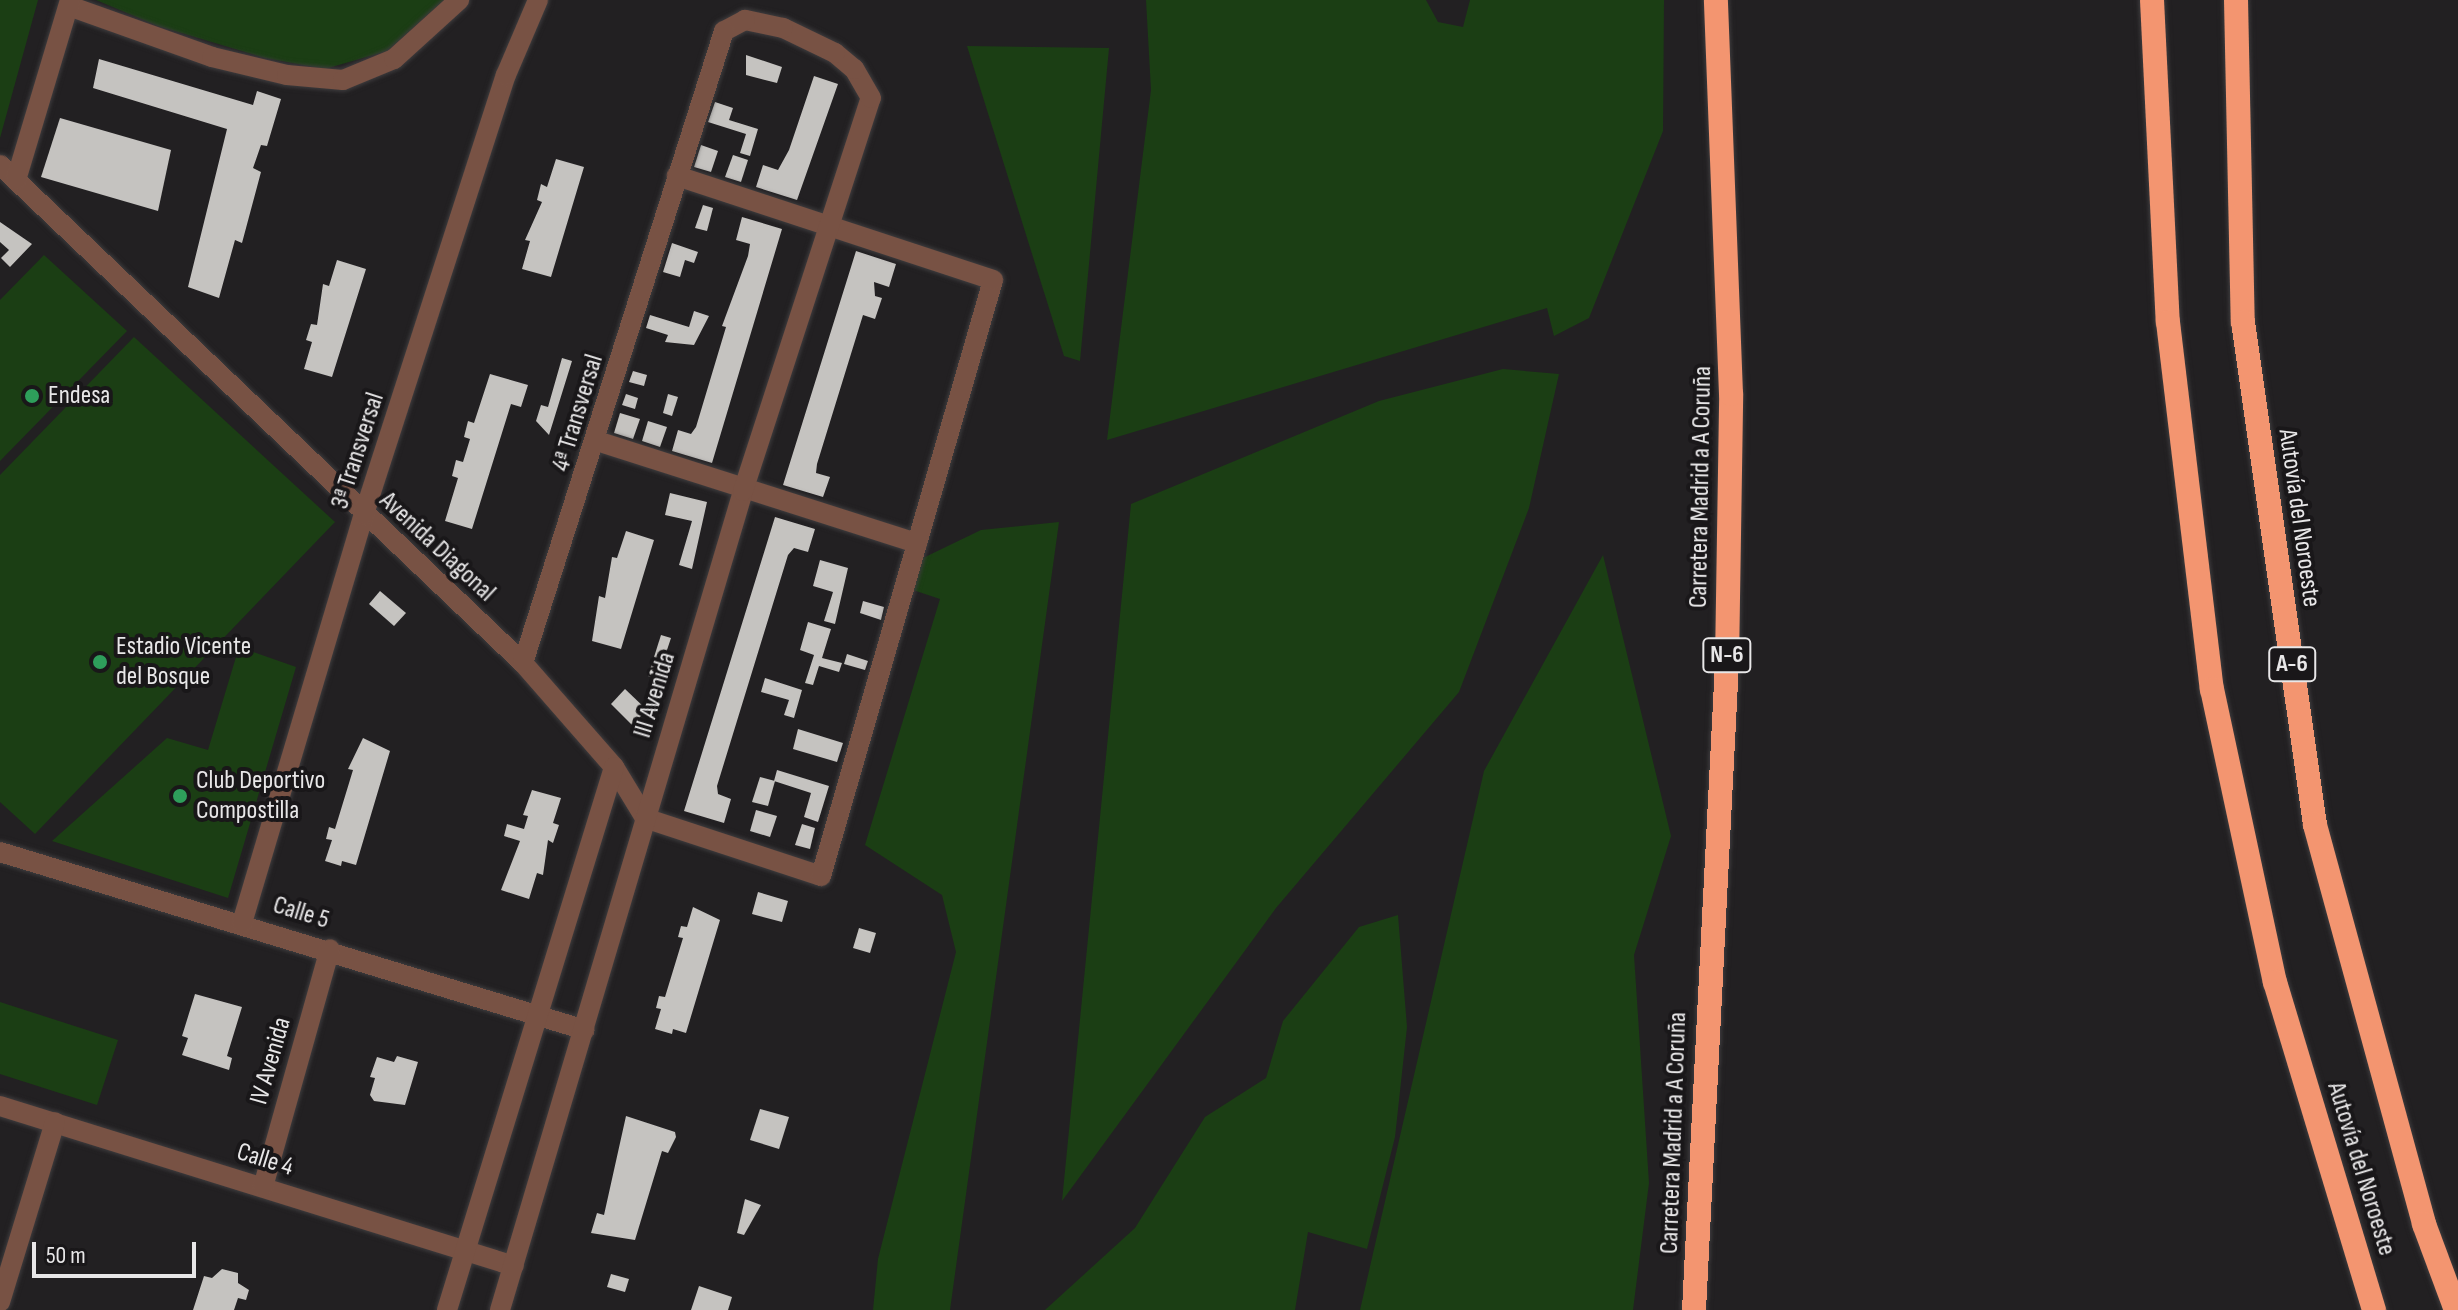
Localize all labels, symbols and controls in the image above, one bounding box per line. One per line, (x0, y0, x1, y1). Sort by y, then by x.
street label: 4ª Transversal (545, 351, 611, 475)
street label: Carretera Madrid a A Coruña (1683, 366, 1719, 608)
place label: Endesa (48, 380, 110, 412)
marker: Endesa (23, 387, 41, 405)
street label: 3ª Transversal (325, 389, 391, 513)
street label: Autovía del Noroeste (2271, 427, 2327, 609)
street label: Avenida Diagonal (373, 486, 501, 608)
place label: Estadio Vicente del Bosque (116, 631, 251, 692)
road number: N-6 (1701, 635, 1753, 675)
road number: A-6 (2268, 644, 2316, 684)
street label: III Avenida (627, 648, 683, 742)
marker: Estadio Vicente del Bosque (91, 653, 109, 671)
place label: Club Deportivo Compostilla (196, 765, 325, 826)
marker: Club Deportivo Compostilla (171, 787, 189, 805)
street label: Calle 5 (269, 890, 333, 936)
street label: Carretera Madrid a A Coruña (1654, 1012, 1694, 1254)
street label: IV Avenida (244, 1014, 298, 1108)
street label: Autovía del Noroeste (2320, 1079, 2402, 1259)
street label: Calle 4 (233, 1137, 297, 1183)
scale bar (36, 1226, 200, 1276)
text: 50 m (46, 1241, 86, 1270)

